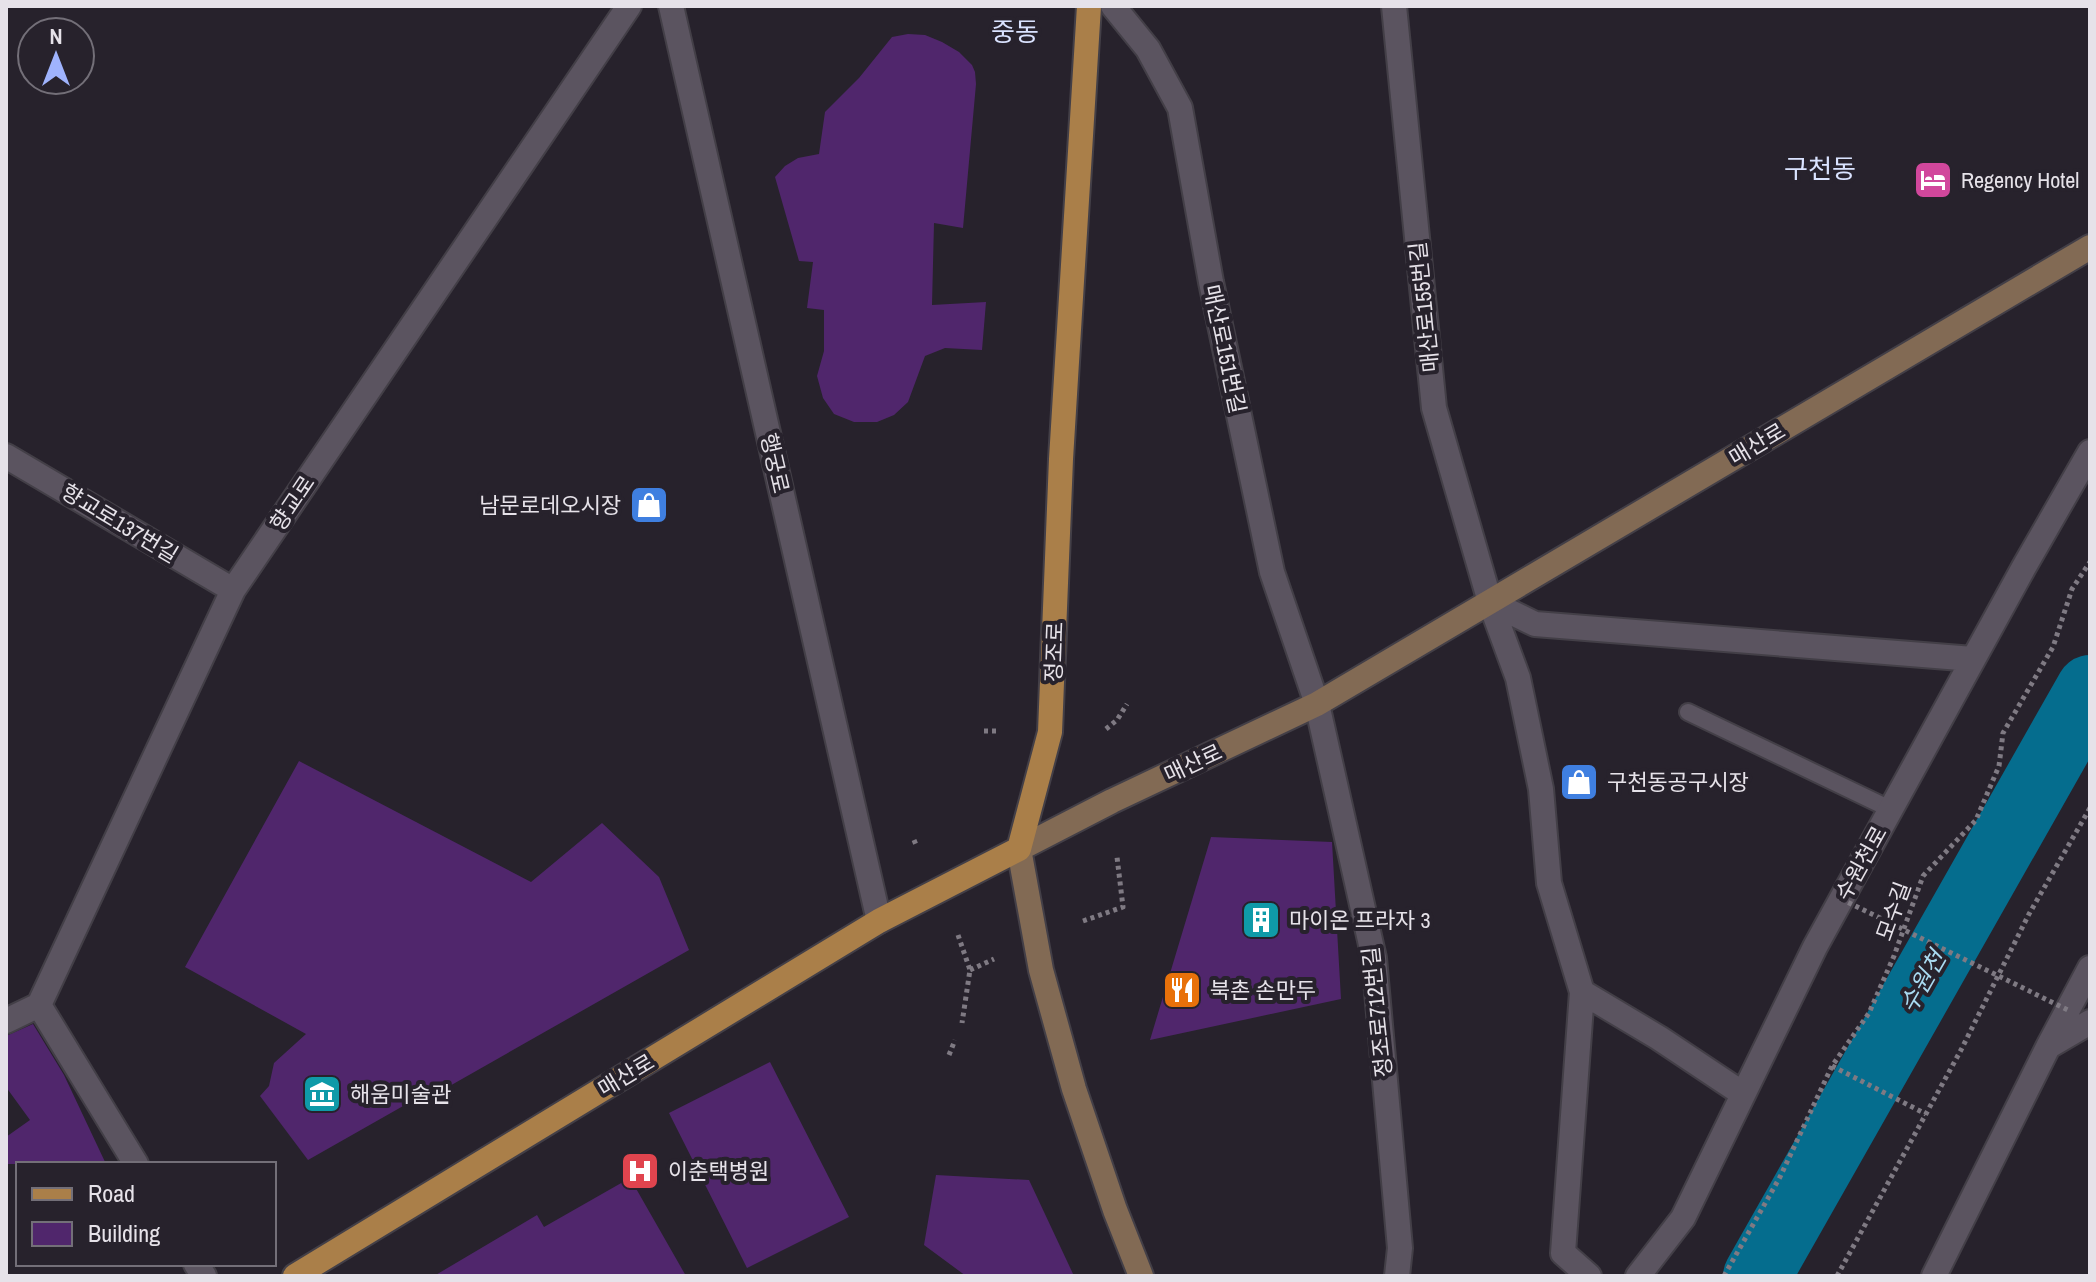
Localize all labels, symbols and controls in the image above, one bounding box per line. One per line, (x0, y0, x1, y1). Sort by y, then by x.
district label: 중동 (991, 14, 1039, 49)
north arrow (16, 16, 96, 96)
text: N (49, 21, 63, 51)
district label: 구천동 (1784, 151, 1856, 186)
hotel icon: Regency Hotel (1912, 159, 1954, 201)
place label: Regency Hotel (1961, 165, 2079, 195)
street label: 매산로155번길 (1402, 240, 1446, 374)
street label: 매산로151번길 (1197, 282, 1253, 416)
street label: 매산로 (1723, 416, 1791, 472)
street label: 행궁로 (754, 430, 796, 496)
street label: 향교로 (263, 469, 321, 537)
street label: 향교로137번길 (56, 476, 184, 570)
shop icon: 남문로데오시장 (628, 484, 670, 526)
place label: 남문로데오시장 (479, 490, 621, 520)
street label: 정조로 (1038, 621, 1070, 683)
street label: 매산로 (1159, 737, 1227, 789)
shop icon: 구천동공구시장 (1558, 761, 1600, 803)
place label: 구천동공구시장 (1607, 767, 1749, 797)
street label: 수원천로 (1828, 820, 1894, 906)
street label: 모수길 (1869, 877, 1917, 945)
building icon: 마이온 프라자 3 (1240, 899, 1282, 941)
place label: 마이온 프라자 3 (1289, 905, 1431, 935)
water label: 수원천 (1892, 942, 1954, 1018)
street label: 정조로712번길 (1355, 945, 1399, 1079)
restaurant icon: 북촌 손만두 (1161, 969, 1203, 1011)
place label: 북촌 손만두 (1210, 975, 1316, 1005)
street label: 매산로 (592, 1047, 660, 1103)
museum icon: 해움미술관 (301, 1073, 343, 1115)
place label: 해움미술관 (350, 1079, 451, 1109)
hospital icon: 이춘택병원 (619, 1150, 661, 1192)
place label: 이춘택병원 (668, 1156, 769, 1186)
legend (16, 1162, 276, 1266)
text: Road (88, 1177, 135, 1209)
text: Building (88, 1217, 160, 1249)

